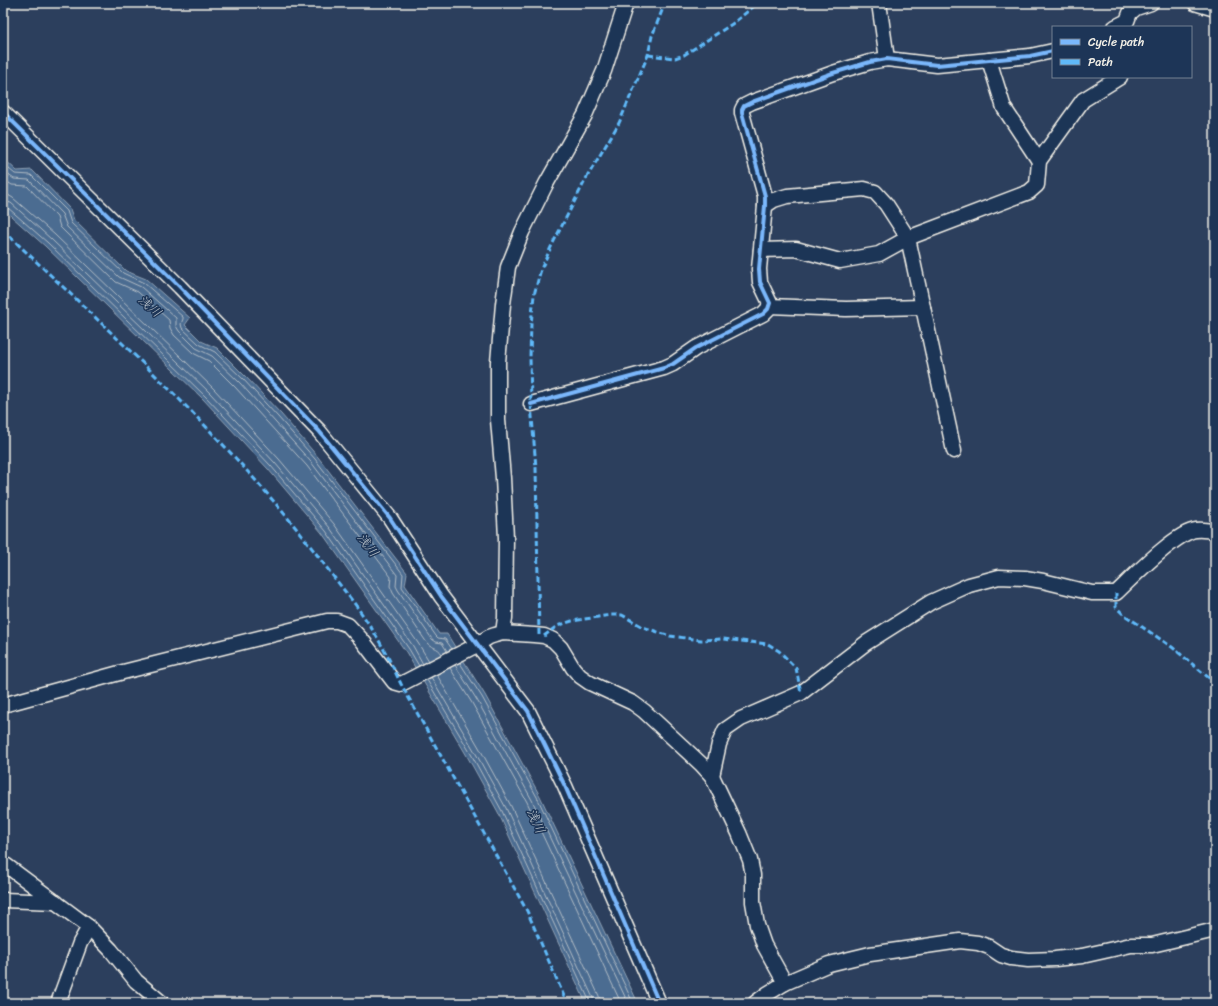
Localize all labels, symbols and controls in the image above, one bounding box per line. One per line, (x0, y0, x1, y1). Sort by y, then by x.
legend (1052, 26, 1192, 78)
text: Cycle path (1088, 31, 1144, 53)
text: Path (1088, 51, 1113, 73)
water label: 浅川 (133, 289, 167, 323)
water label: 浅川 (351, 528, 385, 562)
water label: 浅川 (520, 804, 552, 838)

